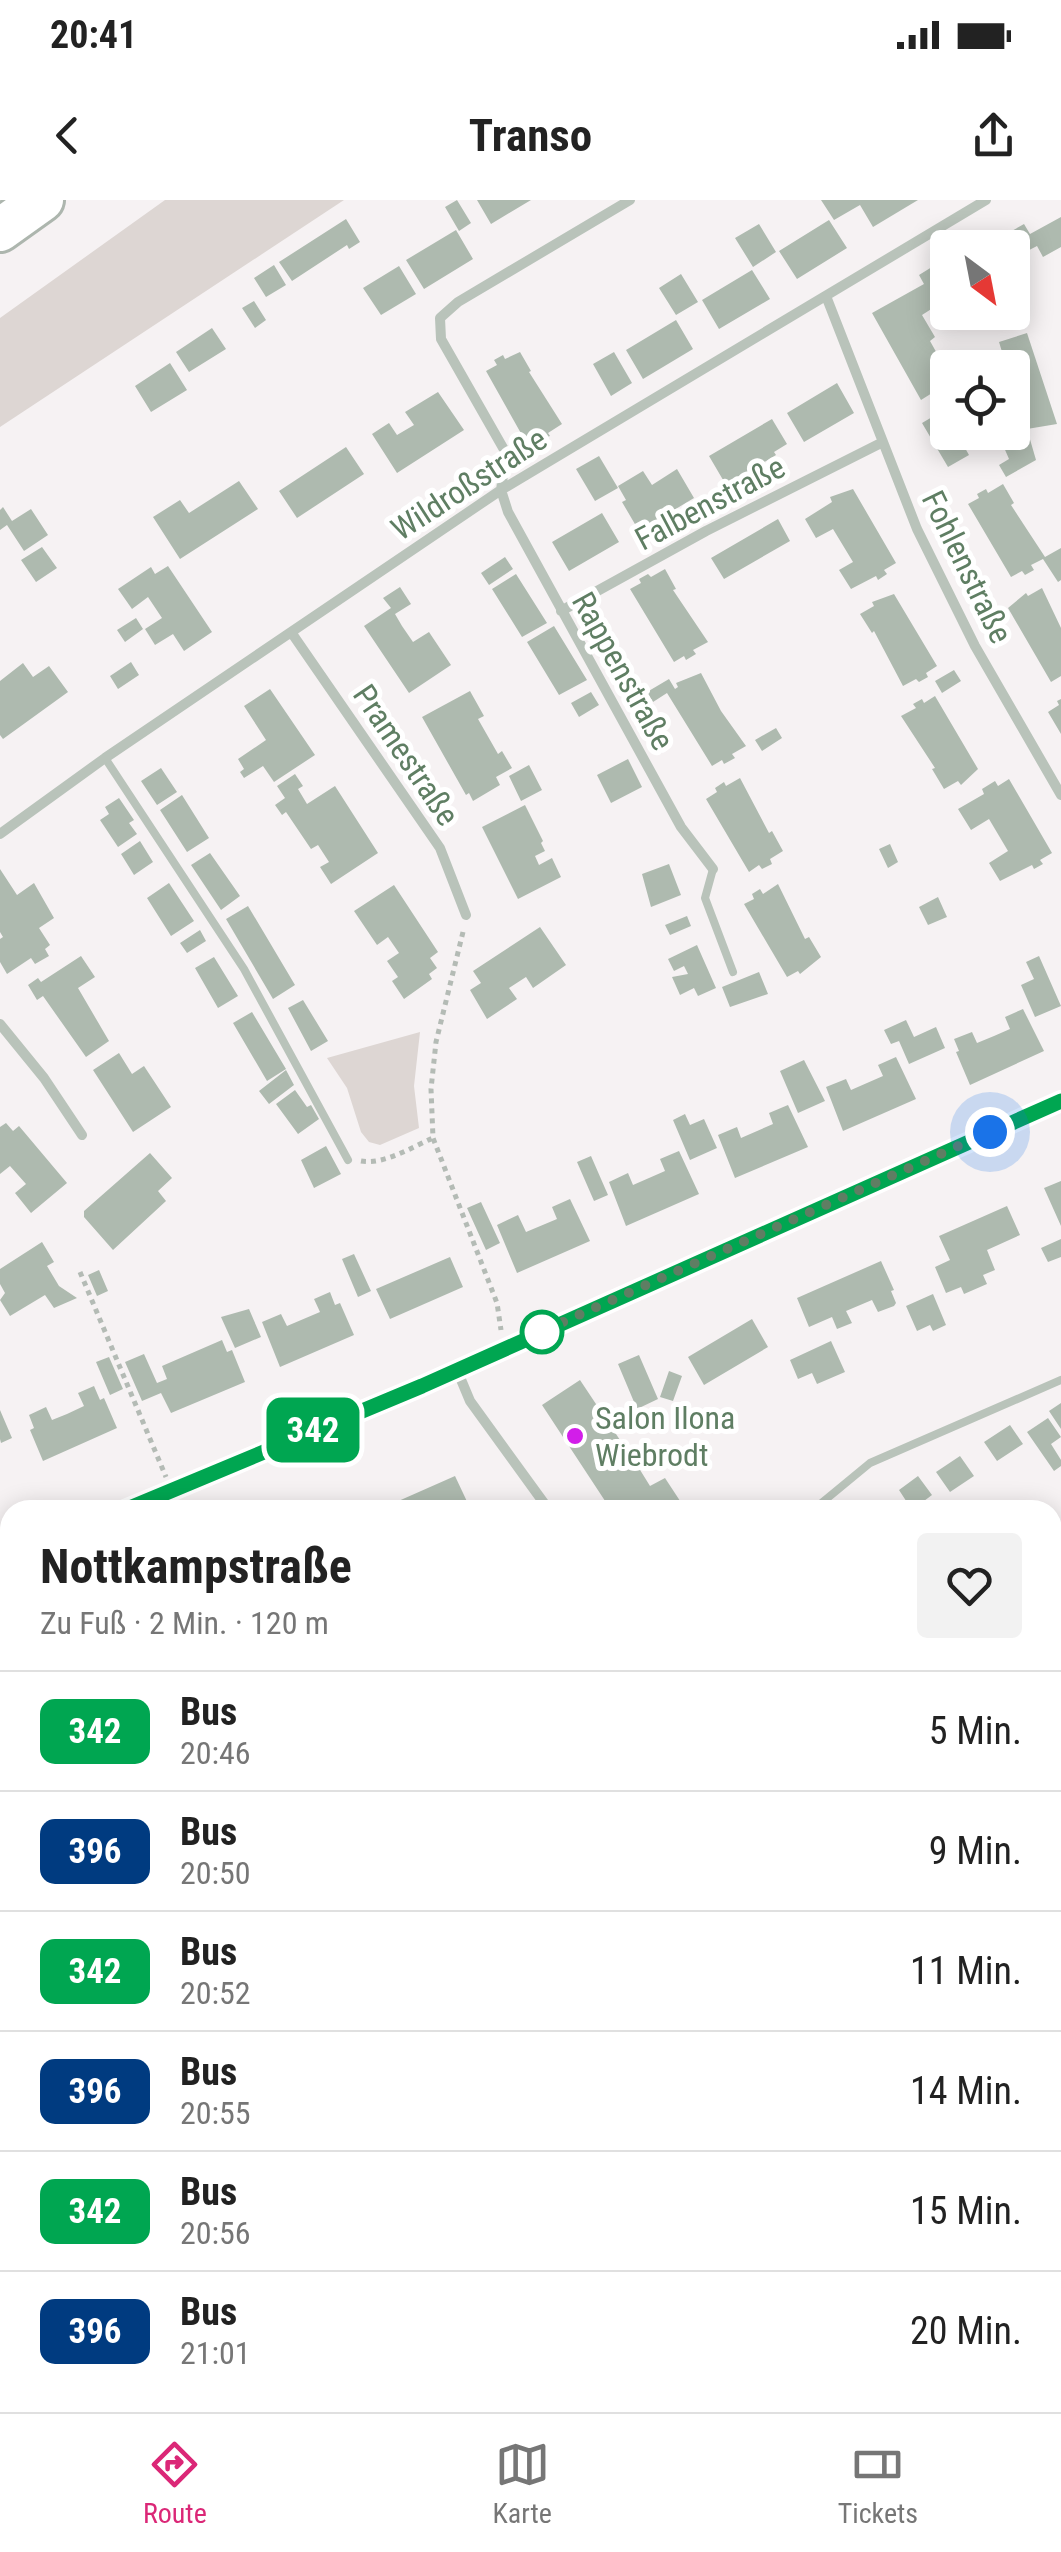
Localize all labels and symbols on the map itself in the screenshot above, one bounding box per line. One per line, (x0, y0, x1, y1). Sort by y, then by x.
north arrow (930, 230, 1030, 330)
street label: Wildroßstraße (384, 420, 554, 548)
street label: Falbenstraße (629, 448, 791, 558)
street label: Fohlenstraße (914, 485, 1020, 649)
street label: Rappenstraße (564, 585, 682, 757)
street label: Pramestraße (345, 677, 467, 833)
your location (965, 1107, 1015, 1157)
unlabelled marker (521, 1311, 563, 1353)
line badge: 342 (256, 1398, 370, 1462)
place label: Salon Ilona Wiebrodt (595, 1399, 735, 1474)
marker: Salon Ilona Wiebrodt (564, 1425, 586, 1447)

